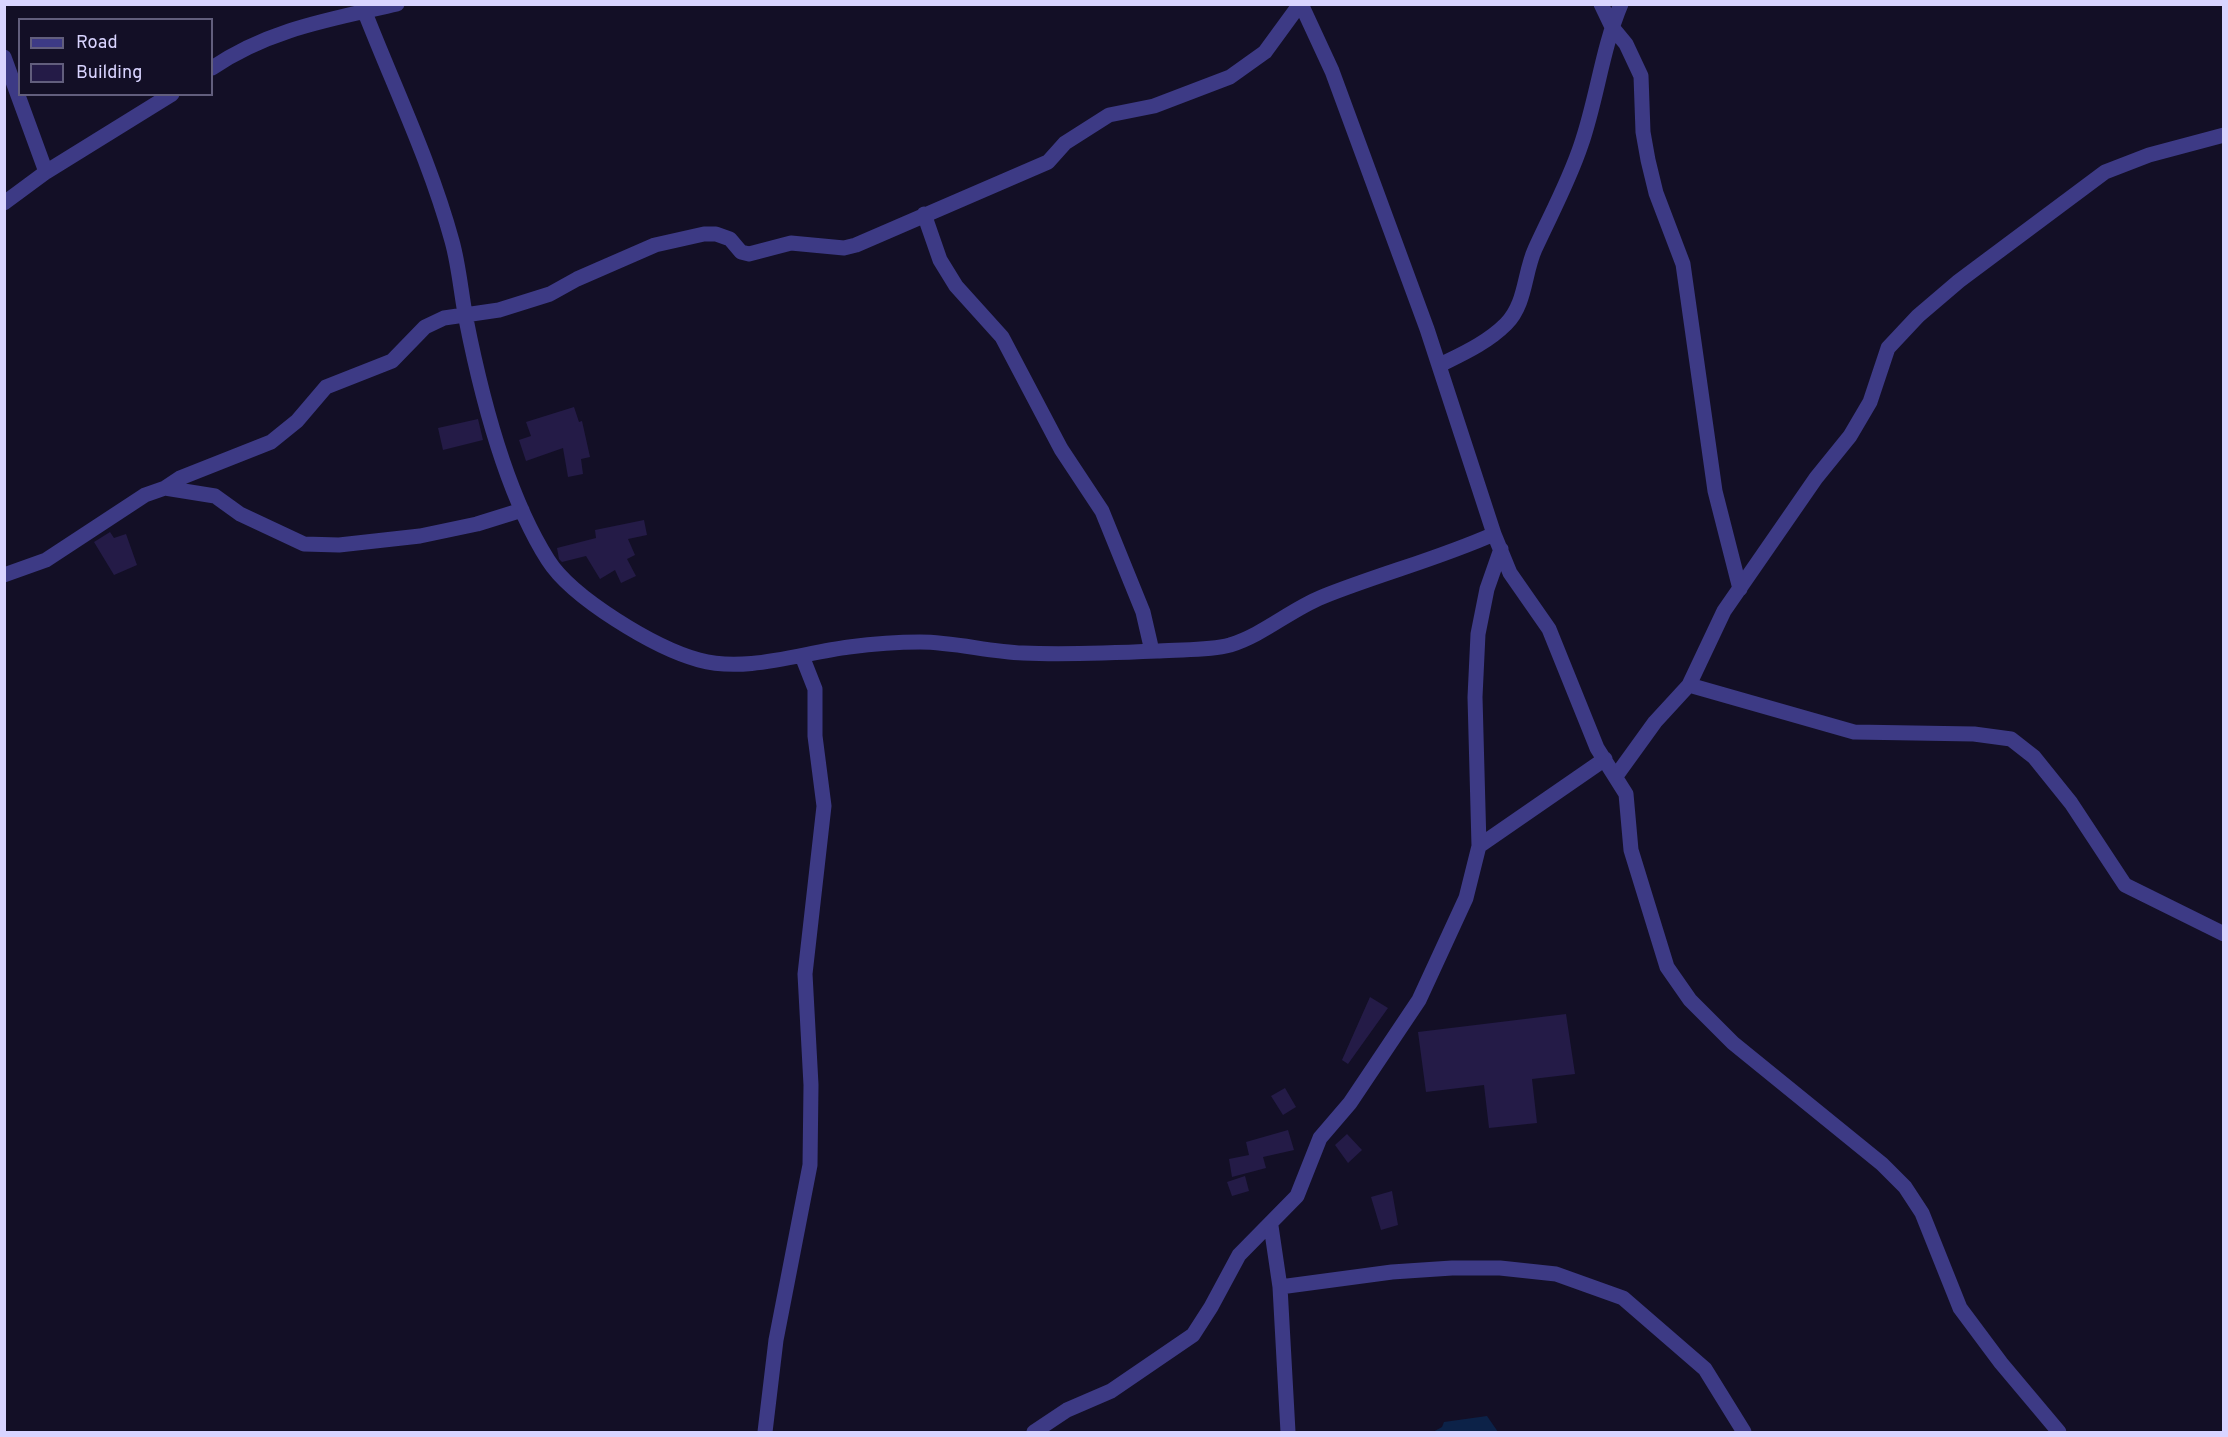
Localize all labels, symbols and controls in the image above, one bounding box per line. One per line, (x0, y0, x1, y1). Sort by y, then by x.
legend (18, 18, 213, 96)
text: Road (76, 32, 118, 55)
text: Building (76, 62, 142, 85)

